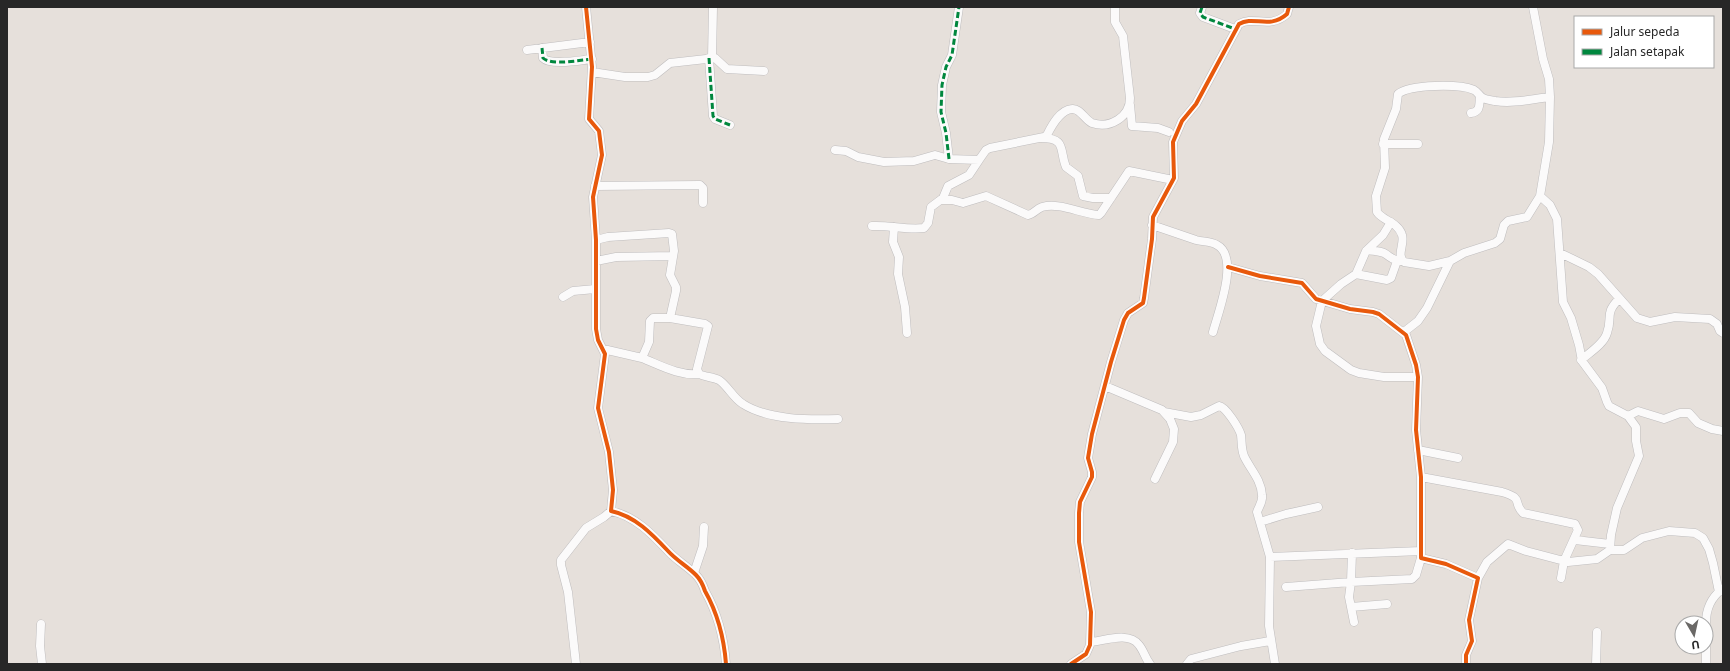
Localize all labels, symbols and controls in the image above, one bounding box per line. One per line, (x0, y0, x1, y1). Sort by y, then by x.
legend (1574, 16, 1714, 68)
text: Jalur sepeda (1609, 23, 1679, 40)
text: Jalan setapak (1609, 43, 1685, 60)
north arrow (1674, 615, 1714, 655)
text: U (1690, 637, 1701, 653)

